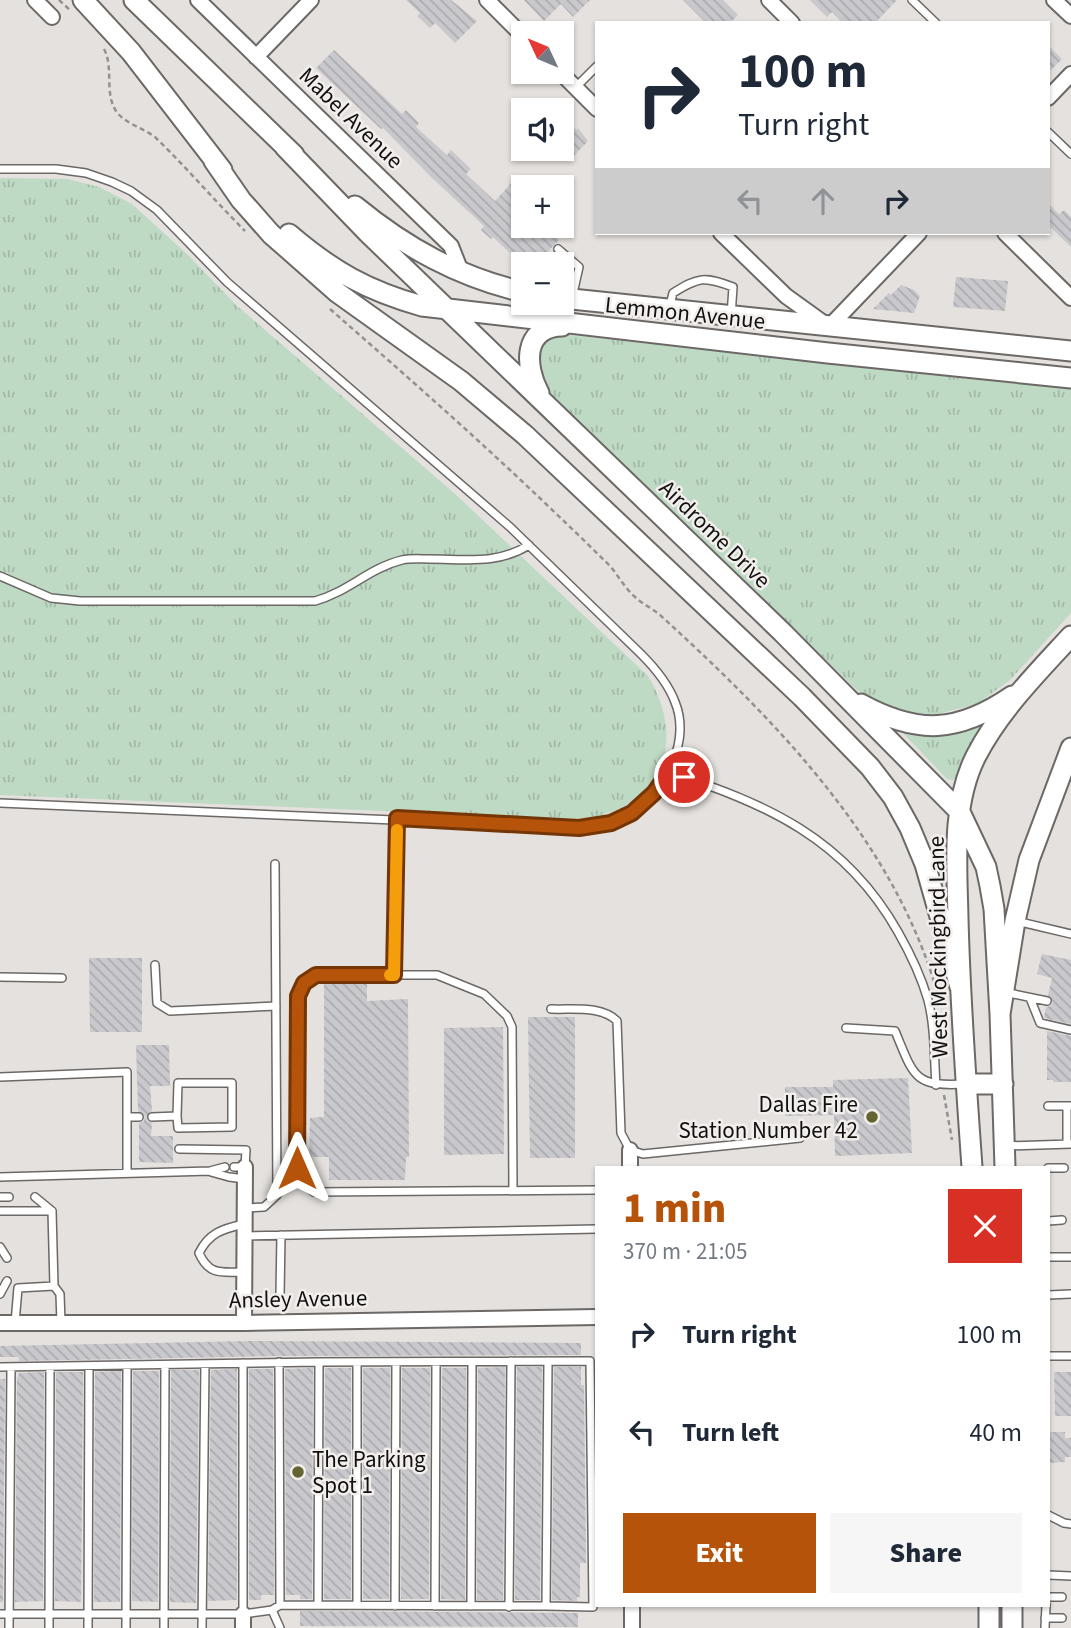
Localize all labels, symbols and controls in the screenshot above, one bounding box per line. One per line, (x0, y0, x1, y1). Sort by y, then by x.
north arrow (511, 21, 574, 84)
map controls (511, 21, 574, 315)
text: 100 m (738, 37, 867, 107)
icon: right (623, 49, 714, 140)
street label: Mabel Avenue (291, 60, 411, 176)
button: sound (511, 98, 574, 161)
text: Turn right (738, 102, 869, 148)
button: + (511, 175, 574, 238)
icon: left (731, 182, 769, 220)
icon: ahead (804, 182, 842, 220)
icon: right (877, 182, 915, 220)
button: − (511, 252, 574, 315)
street label: Lemmon Avenue (603, 288, 767, 338)
street label: Airdrome Drive (652, 472, 778, 596)
pin (654, 747, 714, 807)
icon: arrive (665, 758, 703, 796)
street label: West Mockingbird Lane (920, 836, 956, 1058)
place label: Dallas Fire Station Number 42 (679, 1088, 858, 1147)
marker: Dallas Fire Station Number 42 (864, 1109, 880, 1125)
position arrow (260, 1131, 334, 1205)
text: 1 min (623, 1179, 726, 1239)
button: close (948, 1189, 1022, 1263)
text: 370 m · 21:05 (623, 1235, 747, 1268)
street label: Ansley Avenue (229, 1281, 367, 1317)
icon: right (623, 1315, 661, 1353)
text: Turn right (682, 1316, 797, 1353)
text: 100 m (956, 1316, 1022, 1353)
icon: left (623, 1413, 661, 1451)
text: Turn left (682, 1414, 779, 1451)
text: 40 m (969, 1414, 1022, 1451)
place label: The Parking Spot 1 (312, 1443, 426, 1502)
marker: The Parking Spot 1 (290, 1464, 306, 1480)
button: Exit (623, 1513, 816, 1593)
button: Share (830, 1513, 1022, 1593)

